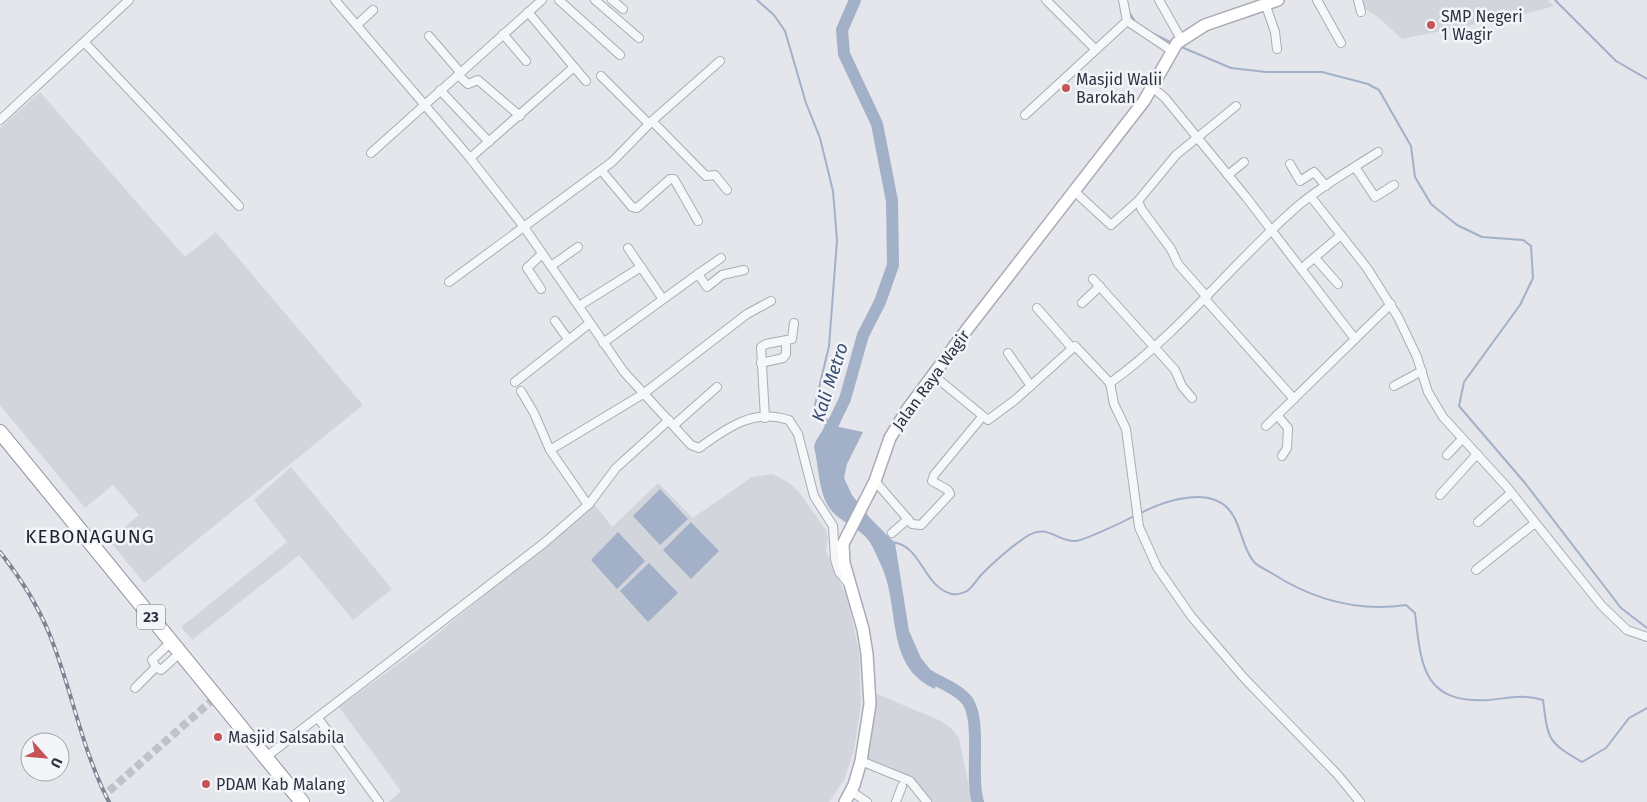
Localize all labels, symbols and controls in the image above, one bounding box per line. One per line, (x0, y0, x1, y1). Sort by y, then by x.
place label: SMP Negeri 1 Wagir (1441, 7, 1523, 44)
marker: SMP Negeri 1 Wagir (1425, 19, 1437, 31)
place label: Masjid Walii Barokah (1076, 70, 1162, 107)
marker: Masjid Walii Barokah (1060, 82, 1072, 94)
street label: Jalan Raya Wagir (888, 326, 974, 434)
water label: Kali Metro (807, 340, 853, 424)
district label: KEBONAGUNG (25, 525, 155, 548)
road number: 23 (137, 604, 165, 630)
place label: Masjid Salsabila (228, 728, 345, 747)
marker: Masjid Salsabila (212, 731, 224, 743)
north arrow (20, 732, 70, 782)
text: U (46, 755, 66, 771)
place label: PDAM Kab Malang (216, 775, 346, 794)
marker: PDAM Kab Malang (200, 778, 212, 790)

